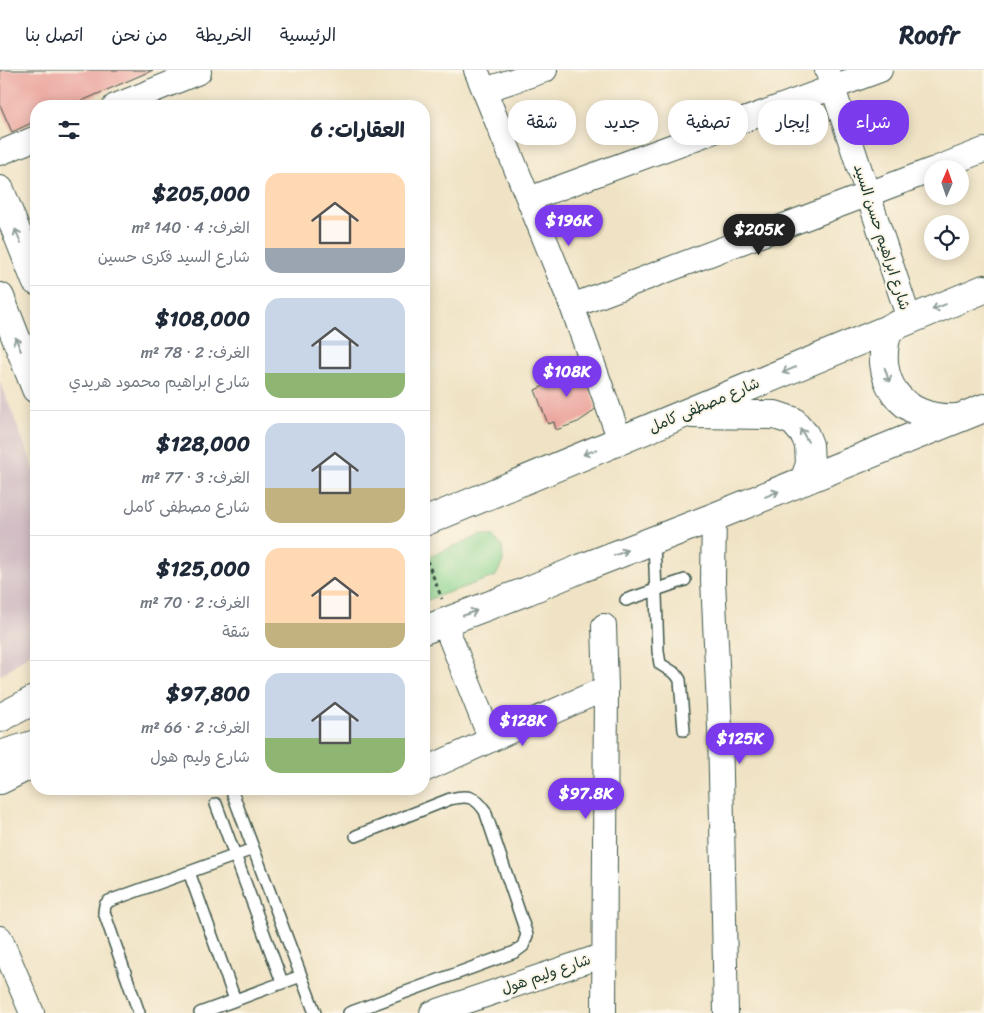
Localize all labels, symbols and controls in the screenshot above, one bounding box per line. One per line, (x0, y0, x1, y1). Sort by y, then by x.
text: Roofr (900, 14, 959, 56)
text: اتصل بنا (25, 19, 84, 51)
text: من نحن (112, 19, 168, 51)
text: الخريطة (196, 19, 252, 51)
text: الرئيسية (280, 19, 336, 51)
chip: شقة (508, 100, 576, 145)
chip: جديد (586, 100, 658, 145)
chip: تصفية (668, 100, 748, 145)
chip: إيجار (758, 100, 828, 145)
chip: شراء (838, 100, 909, 145)
text: العقارات: 6 (311, 111, 405, 149)
icon: filters (55, 116, 83, 144)
street label: شارع ابراهيم حسن السيد (846, 160, 918, 314)
north arrow (924, 160, 969, 205)
map controls (924, 160, 969, 260)
text: $205,000 (152, 175, 250, 213)
icon: home (305, 193, 365, 253)
pin: $196K (534, 204, 604, 247)
text: $196K (546, 206, 592, 235)
text: الغرف: 4 · 140 m² (132, 213, 250, 242)
pin: $205K (724, 214, 794, 256)
text: $205K (734, 215, 784, 244)
button: locate (924, 215, 969, 260)
one-way arrow (13, 228, 22, 244)
text: شارع السيد فكرى حسين (98, 242, 250, 271)
text: $108,000 (155, 300, 250, 338)
one-way arrow (932, 303, 947, 313)
icon: home (305, 318, 365, 378)
one-way arrow (13, 337, 23, 352)
text: الغرف: 2 · 78 m² (141, 338, 250, 367)
pin: $108K (532, 356, 602, 398)
text: $108K (543, 357, 591, 386)
one-way arrow (782, 365, 797, 375)
text: شارع ابراهيم محمود هريدي (69, 367, 250, 396)
one-way arrow (882, 367, 892, 383)
street label: شارع مصطفى كامل (644, 370, 764, 440)
text: $128,000 (157, 425, 250, 463)
one-way arrow (799, 429, 809, 443)
icon: home (305, 443, 365, 503)
one-way arrow (583, 448, 598, 457)
text: الغرف: 3 · 77 m² (142, 463, 250, 492)
one-way arrow (764, 489, 779, 498)
text: شارع مصطفى كامل (123, 492, 250, 521)
one-way arrow (612, 548, 628, 557)
text: $125,000 (156, 550, 250, 588)
icon: home (305, 568, 365, 628)
text: الغرف: 2 · 70 m² (140, 588, 250, 617)
one-way arrow (461, 608, 477, 617)
text: شقة (222, 617, 250, 646)
text: $97,800 (166, 675, 250, 713)
icon: home (305, 693, 365, 753)
pin: $128K (488, 704, 558, 747)
text: $128K (500, 706, 546, 735)
text: الغرف: 2 · 66 m² (141, 713, 250, 742)
pin: $125K (705, 722, 775, 765)
text: $125K (717, 724, 763, 753)
text: شارع وليم هول (150, 742, 250, 771)
pin: $97.8K (545, 778, 627, 820)
text: $97.8K (559, 779, 613, 808)
street label: شارع وليم هول (498, 946, 594, 1002)

